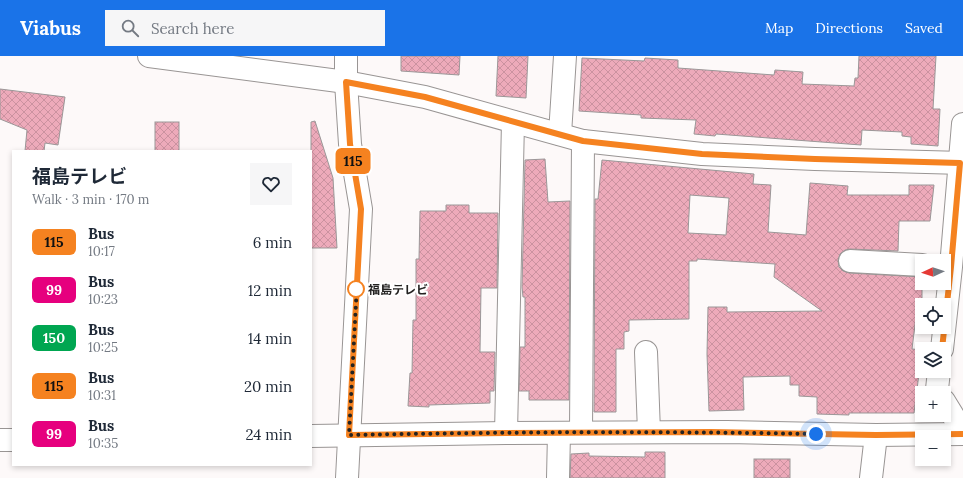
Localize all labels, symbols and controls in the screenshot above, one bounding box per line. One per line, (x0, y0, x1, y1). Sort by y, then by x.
search box (105, 10, 385, 46)
text: Viabus (20, 16, 81, 40)
icon: search (119, 17, 141, 39)
text: Search here (151, 19, 234, 38)
text: Map (765, 19, 793, 37)
text: Directions (815, 19, 883, 37)
text: Saved (905, 19, 943, 37)
line badge: 115 (330, 148, 376, 174)
text: 115 (344, 152, 362, 170)
button: heart (250, 163, 292, 205)
text: 福島テレビ (32, 164, 127, 188)
text: Walk · 3 min · 170 m (32, 191, 150, 208)
text: Bus (88, 224, 114, 243)
text: 115 (45, 233, 63, 251)
text: 6 min (253, 233, 292, 252)
text: 10:17 (88, 243, 115, 260)
north arrow (915, 254, 951, 290)
map controls (915, 254, 951, 466)
text: Bus (88, 272, 114, 291)
marker: 福島テレビ (347, 280, 365, 298)
text: 99 (46, 281, 62, 299)
text: 12 min (248, 281, 292, 300)
place label: 福島テレビ (368, 282, 428, 297)
text: 10:23 (88, 291, 118, 308)
button: locate (915, 298, 951, 334)
text: Bus (88, 320, 114, 339)
text: 150 (43, 329, 65, 347)
text: 14 min (248, 329, 292, 348)
text: 10:25 (88, 339, 118, 356)
button: layers (915, 342, 951, 378)
text: Bus (88, 368, 114, 387)
text: 115 (45, 377, 63, 395)
text: 20 min (244, 377, 292, 396)
button: + (915, 386, 951, 422)
text: 10:31 (88, 387, 116, 404)
text: Bus (88, 416, 114, 435)
your location (806, 424, 826, 444)
text: 99 (46, 425, 62, 443)
text: 24 min (245, 425, 292, 444)
button: − (915, 430, 951, 466)
text: 10:35 (88, 435, 118, 452)

